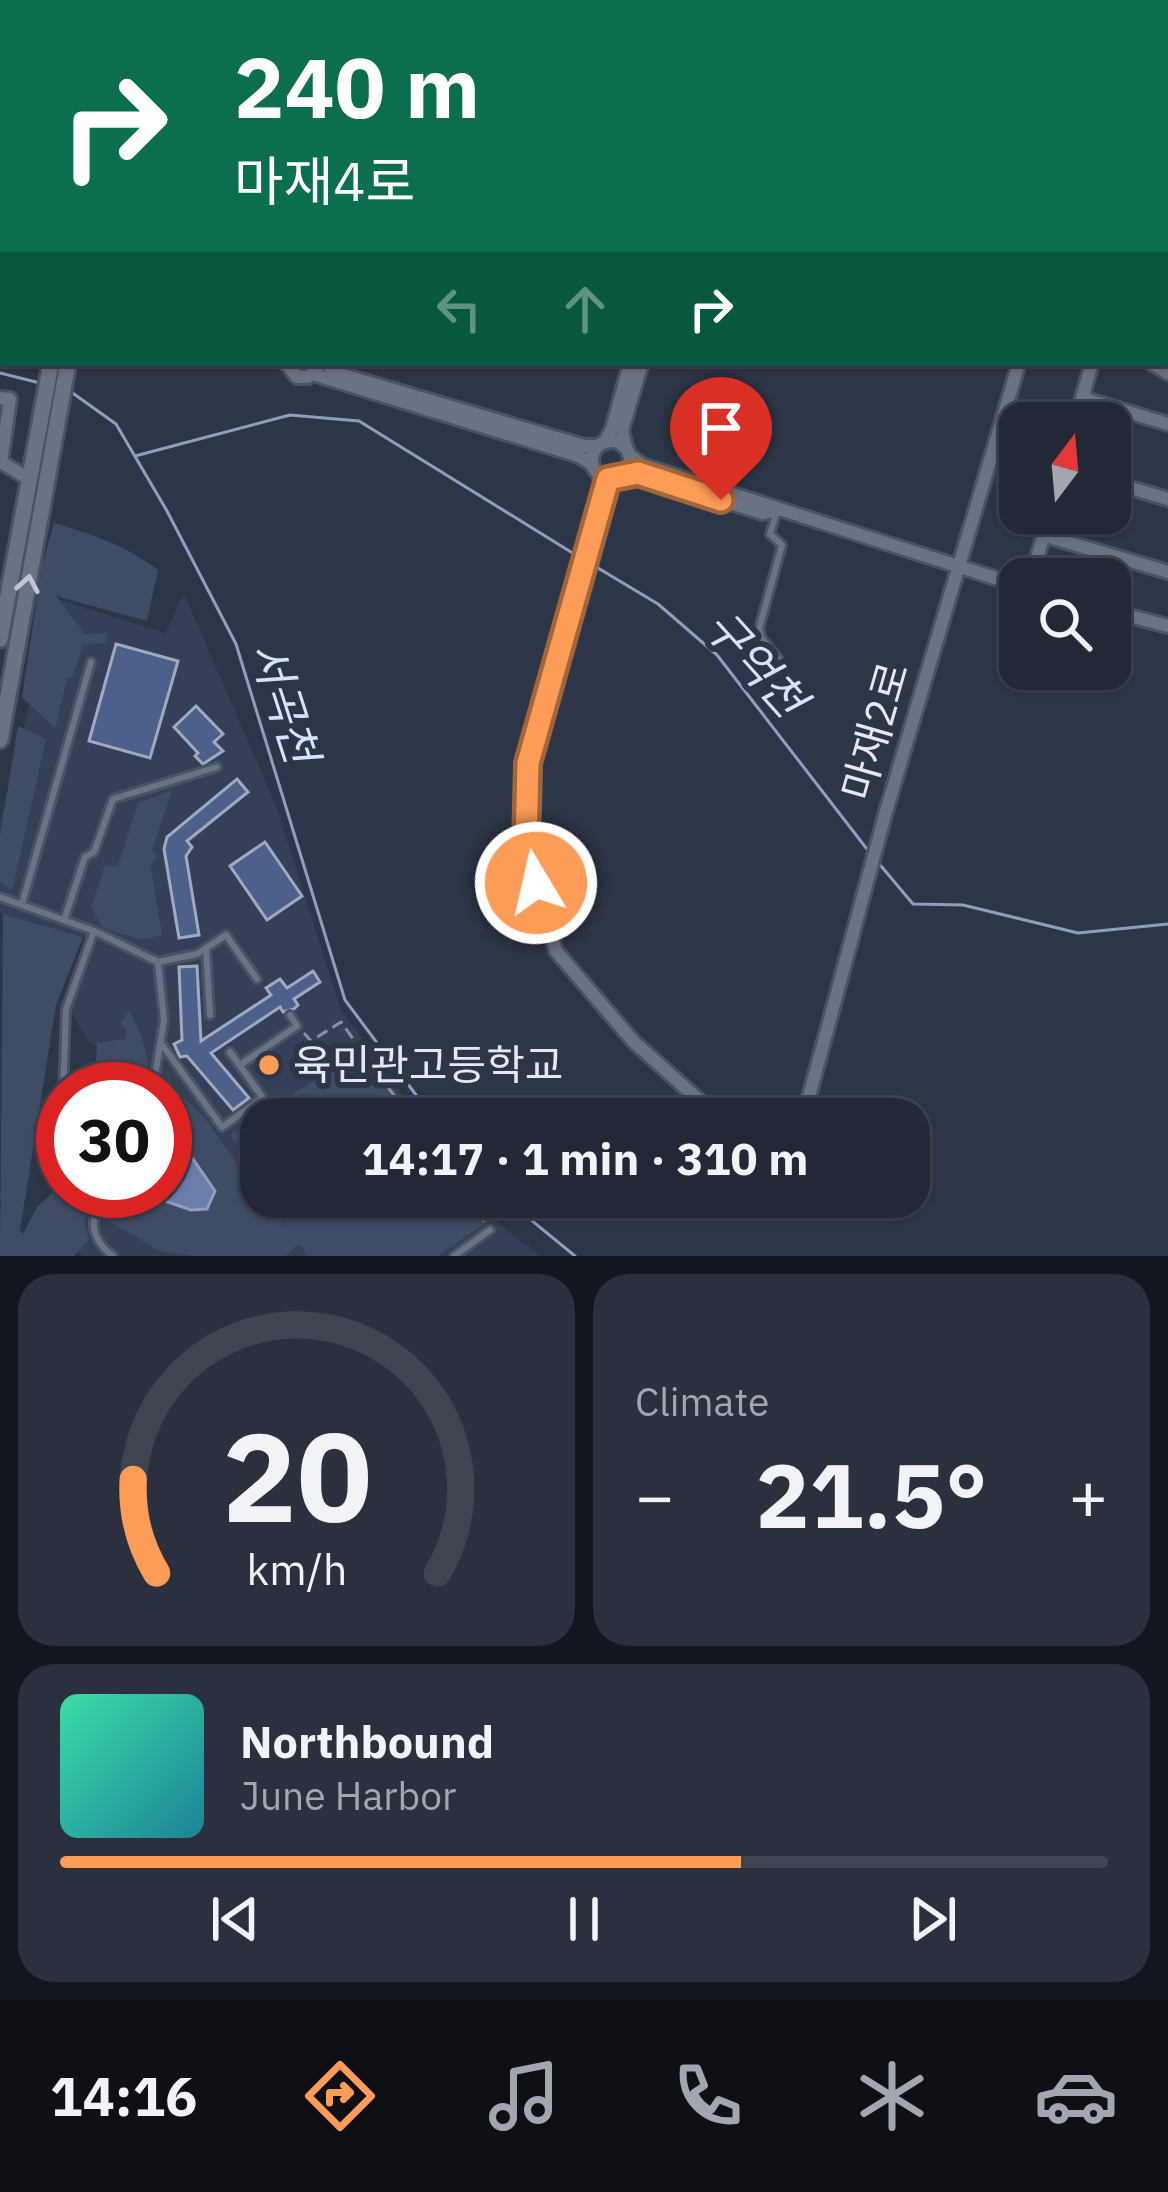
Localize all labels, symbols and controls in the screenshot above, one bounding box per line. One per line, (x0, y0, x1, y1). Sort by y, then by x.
text: 240 m (234, 32, 480, 141)
icon: right (36, 48, 192, 204)
text: 마재4로 (234, 146, 415, 216)
icon: left (426, 276, 492, 342)
icon: ahead (552, 276, 618, 342)
icon: right (678, 276, 744, 342)
pin (670, 377, 772, 500)
icon: arrive (688, 395, 754, 461)
north arrow (999, 402, 1131, 534)
map controls (999, 402, 1131, 690)
button: search (999, 558, 1131, 690)
one-way arrow (15, 574, 40, 594)
water label: 구억천 (693, 597, 822, 731)
water label: 서곡천 (238, 634, 333, 774)
street label: 마재2로 (829, 655, 920, 806)
position arrow (473, 820, 599, 946)
place label: 육민관고등학교 (293, 1037, 563, 1092)
marker: 육민관고등학교 (256, 1052, 282, 1078)
speed limit sign: 30 (36, 1062, 192, 1218)
text: 14:17 · 1 min · 310 m (362, 1129, 808, 1187)
text: Climate (635, 1376, 769, 1427)
text: 20 (222, 1394, 371, 1556)
text: 21.5° (755, 1436, 988, 1553)
text: − (635, 1452, 675, 1538)
text: + (1068, 1452, 1108, 1538)
text: km/h (246, 1541, 347, 1597)
text: Northbound (240, 1712, 494, 1770)
text: June Harbor (240, 1770, 456, 1821)
icon: previous (202, 1886, 268, 1952)
icon: pause (551, 1886, 617, 1952)
icon: next (900, 1886, 966, 1952)
icon: directions (298, 2054, 382, 2138)
icon: music (482, 2054, 566, 2138)
icon: phone (666, 2054, 750, 2138)
icon: climate (850, 2054, 934, 2138)
icon: car (1034, 2054, 1118, 2138)
text: 14:16 (50, 2061, 197, 2131)

